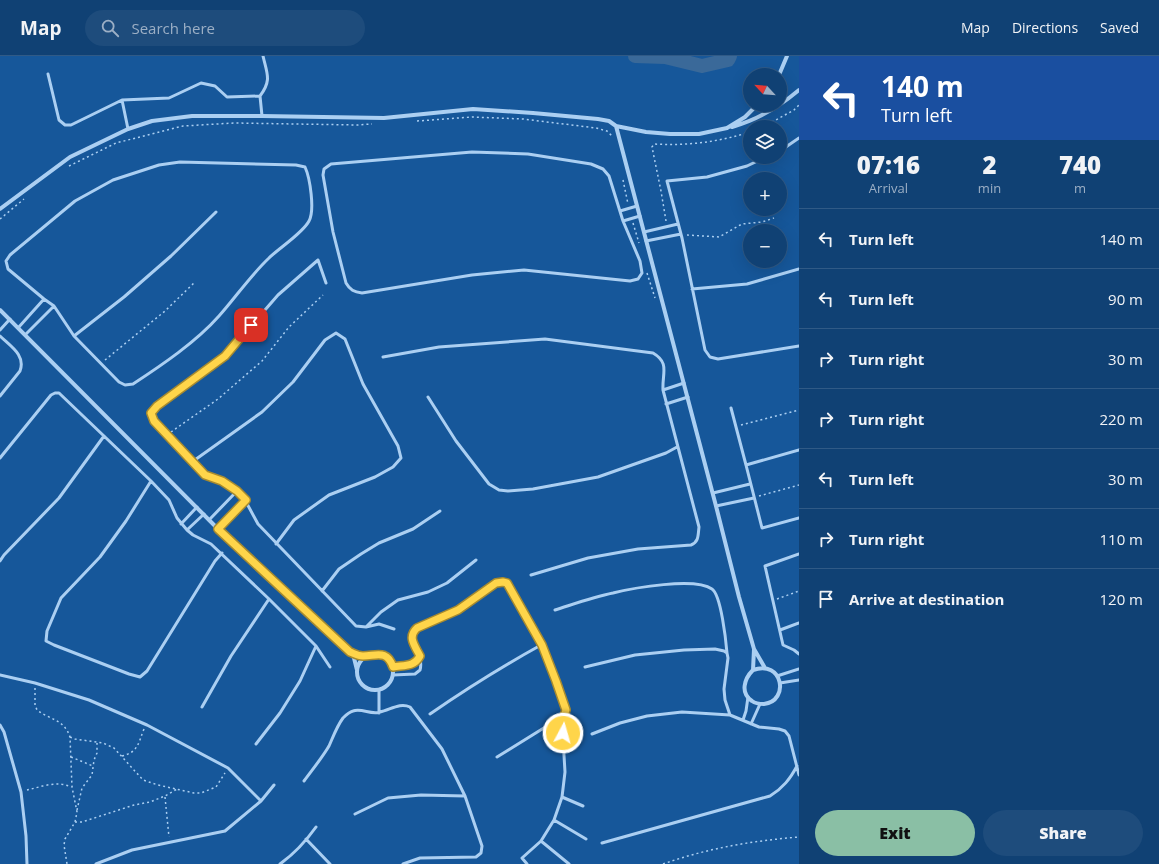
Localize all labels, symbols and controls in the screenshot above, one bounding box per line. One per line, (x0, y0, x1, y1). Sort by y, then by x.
search box (85, 10, 365, 46)
text: Map (20, 15, 61, 41)
icon: search (99, 17, 121, 39)
text: Search here (131, 18, 215, 38)
text: Map (961, 18, 990, 37)
text: Directions (1012, 18, 1078, 37)
text: Saved (1100, 18, 1139, 37)
text: 140 m (881, 67, 964, 105)
north arrow (743, 68, 787, 112)
map controls (743, 68, 787, 268)
icon: left (815, 72, 867, 124)
text: Turn left (881, 103, 952, 127)
button: layers (743, 120, 787, 164)
text: 07:16 (857, 148, 920, 181)
text: 2 (982, 148, 997, 181)
text: 740 (1059, 148, 1101, 181)
button: + (743, 172, 787, 216)
text: Arrival (869, 179, 908, 197)
text: min (978, 179, 1001, 197)
text: m (1074, 179, 1086, 197)
button: − (743, 224, 787, 268)
icon: left (815, 228, 837, 250)
text: Turn left (849, 229, 914, 249)
text: 140 m (1099, 229, 1143, 249)
icon: left (815, 288, 837, 310)
text: Turn left (849, 289, 914, 309)
text: 90 m (1108, 289, 1143, 309)
pin (234, 308, 268, 342)
icon: arrive (240, 314, 262, 336)
icon: right (815, 348, 837, 370)
text: Turn right (849, 349, 924, 369)
text: 30 m (1108, 349, 1143, 369)
icon: right (815, 408, 837, 430)
text: Turn right (849, 409, 924, 429)
text: 220 m (1099, 409, 1143, 429)
icon: left (815, 468, 837, 490)
text: Turn left (849, 469, 914, 489)
text: 30 m (1108, 469, 1143, 489)
icon: right (815, 528, 837, 550)
text: Turn right (849, 529, 924, 549)
text: 110 m (1099, 529, 1143, 549)
icon: arrive (815, 588, 837, 610)
text: Arrive at destination (849, 589, 1004, 609)
text: 120 m (1099, 589, 1143, 609)
position arrow (542, 712, 584, 754)
button: Exit (815, 810, 975, 856)
button: Share (983, 810, 1143, 856)

